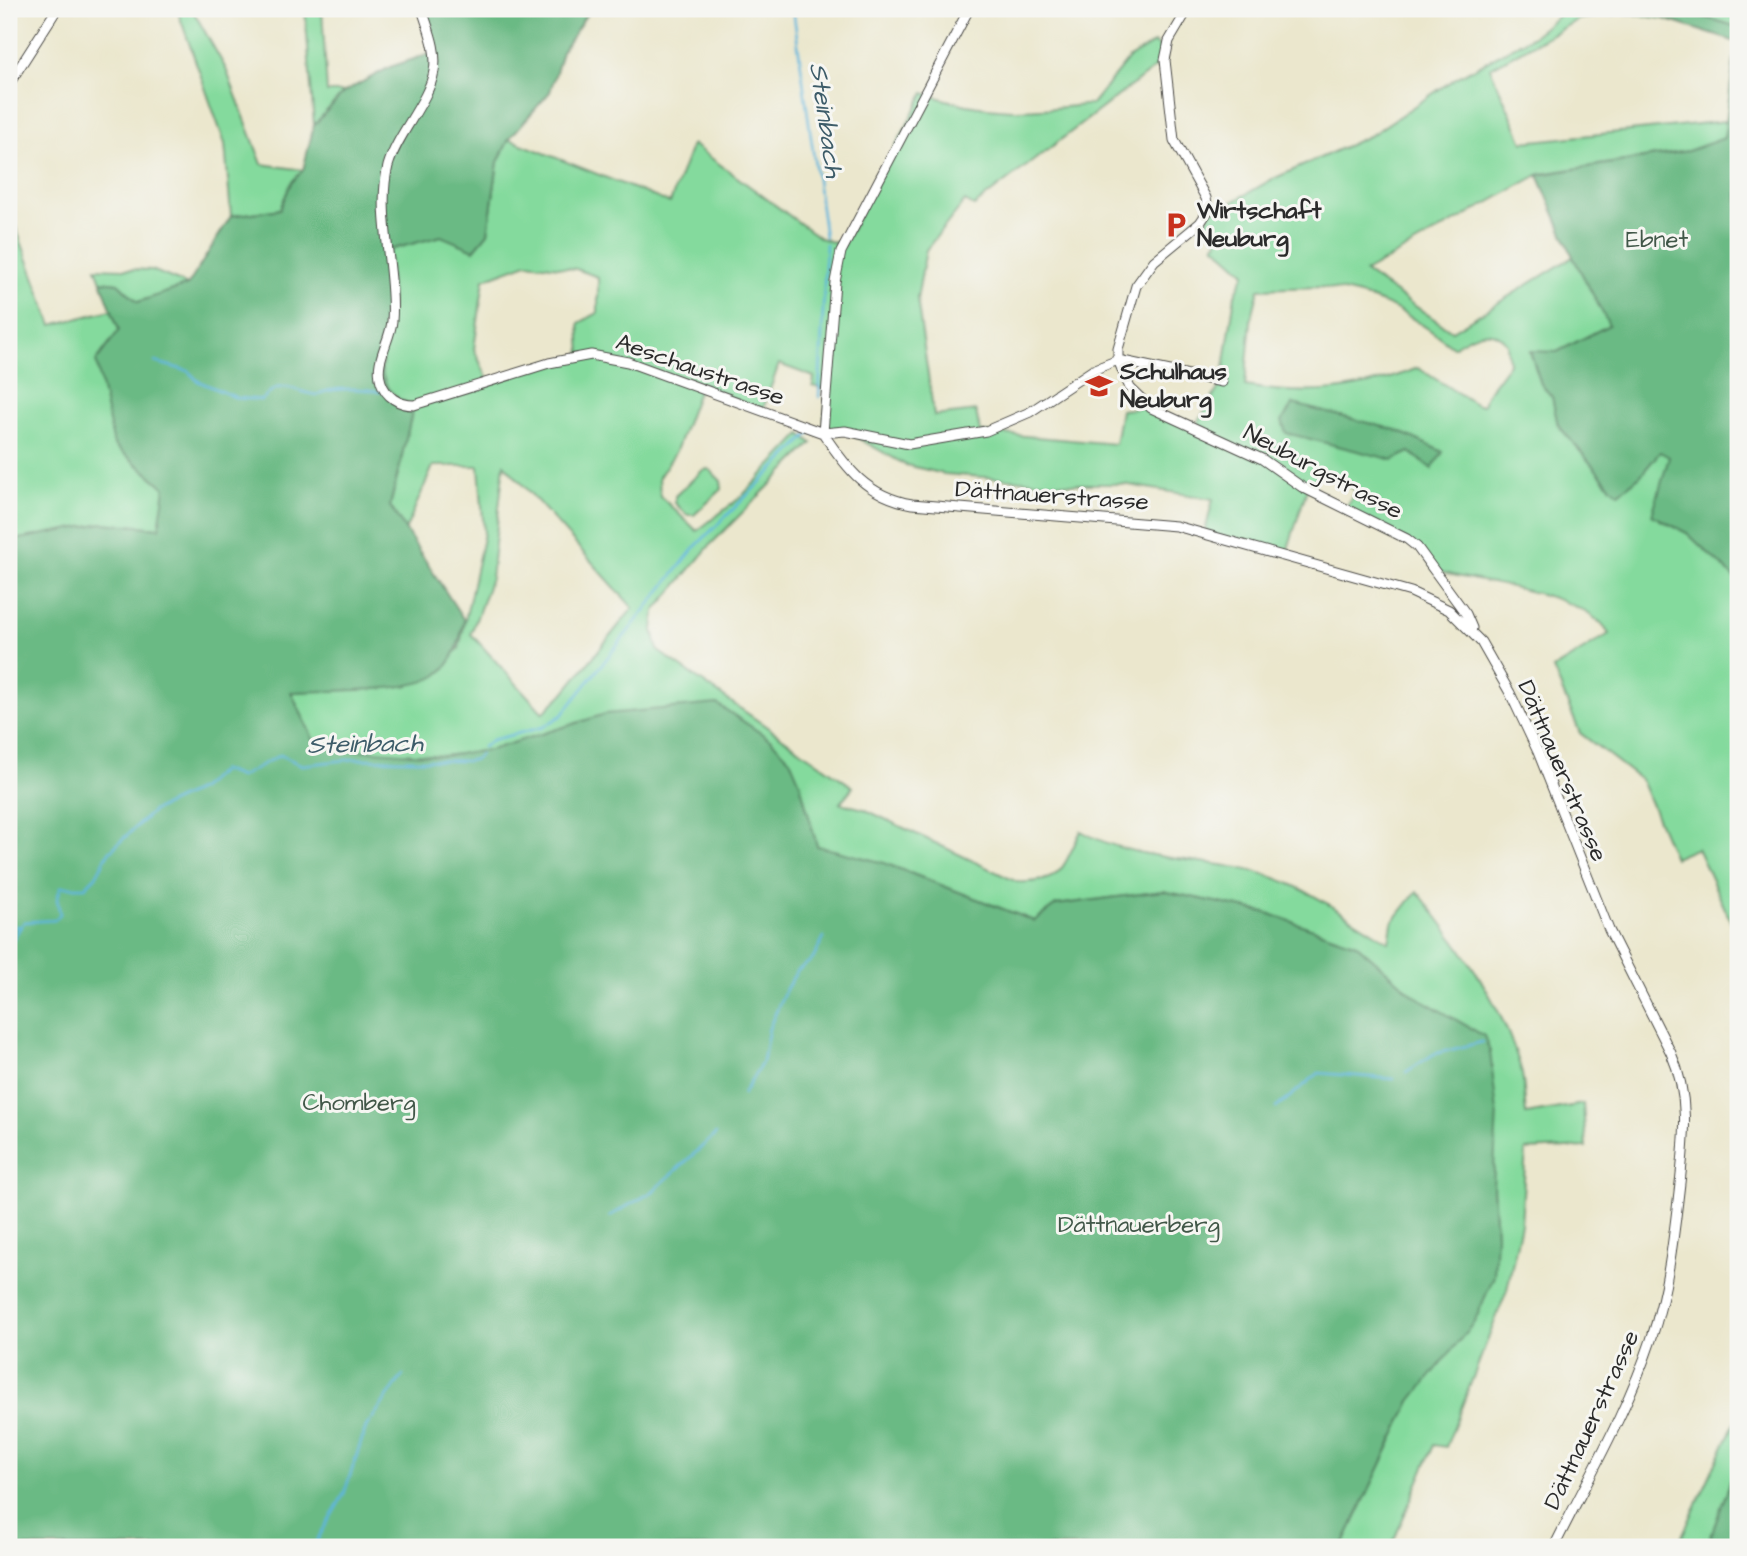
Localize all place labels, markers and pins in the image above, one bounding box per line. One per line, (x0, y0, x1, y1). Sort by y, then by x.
place label: Wirtschaft Neuburg (1196, 194, 1322, 257)
parking icon: Wirtschaft Neuburg (1161, 210, 1191, 240)
place label: Schulhaus Neuburg (1119, 355, 1227, 418)
school or university icon: Schulhaus Neuburg (1084, 371, 1114, 401)

